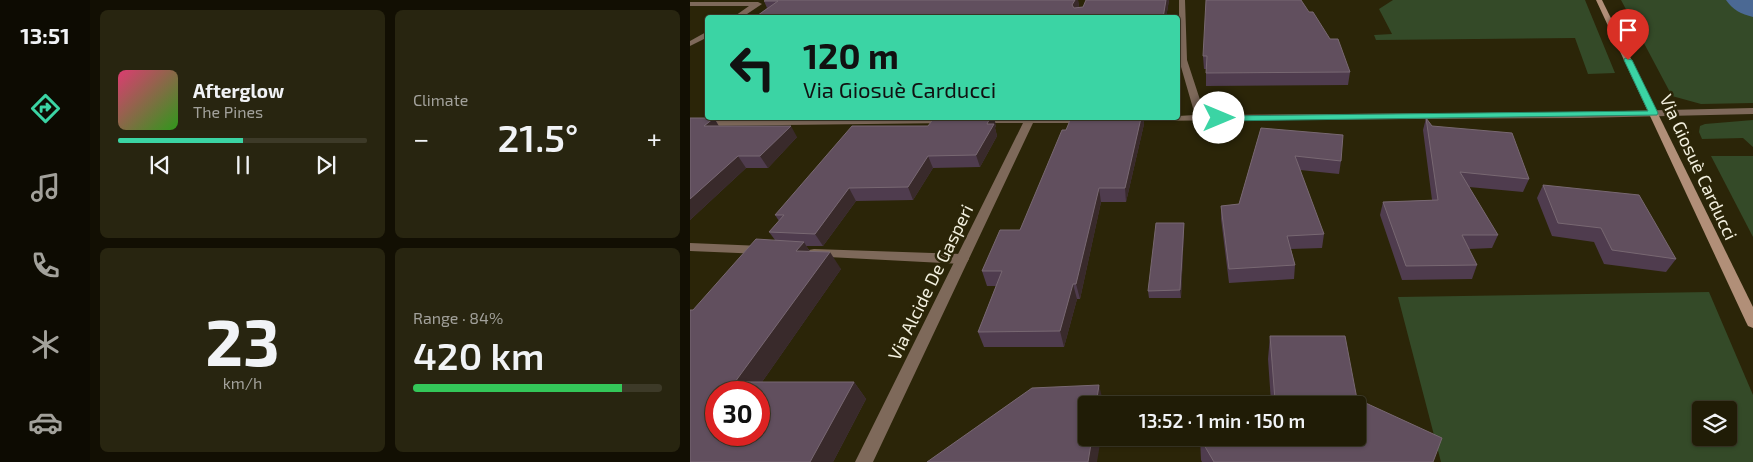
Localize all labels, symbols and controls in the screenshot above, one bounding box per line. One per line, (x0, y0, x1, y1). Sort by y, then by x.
pin (1607, 9, 1649, 60)
icon: arrive (1614, 16, 1642, 44)
text: 13:51 (20, 22, 70, 48)
text: 120 m (803, 34, 899, 76)
icon: left (720, 35, 785, 100)
text: Via Giosuè Carducci (803, 76, 996, 102)
text: Afterglow (193, 79, 284, 102)
text: Climate (413, 90, 468, 109)
icon: directions (28, 91, 63, 126)
position arrow (1192, 91, 1244, 143)
street label: Via Giosuè Carducci (1656, 91, 1742, 243)
text: The Pines (193, 102, 263, 121)
text: 21.5° (498, 114, 578, 160)
text: − (413, 121, 429, 155)
text: + (647, 121, 662, 155)
icon: previous (146, 151, 174, 179)
icon: pause (229, 151, 257, 179)
icon: next (312, 151, 340, 179)
icon: music (28, 170, 63, 205)
street label: Via Alcide De Gasperi (883, 201, 977, 363)
icon: phone (28, 248, 63, 283)
text: 23 (205, 301, 280, 379)
text: Range · 84% (413, 308, 503, 327)
icon: climate (28, 327, 63, 362)
text: 420 km (413, 332, 544, 378)
text: km/h (223, 373, 262, 392)
speed limit sign: 30 (705, 381, 770, 446)
map controls (1692, 401, 1737, 446)
button: layers (1692, 401, 1737, 446)
icon: car (28, 405, 63, 440)
text: 13:52 · 1 min · 150 m (1139, 409, 1305, 432)

